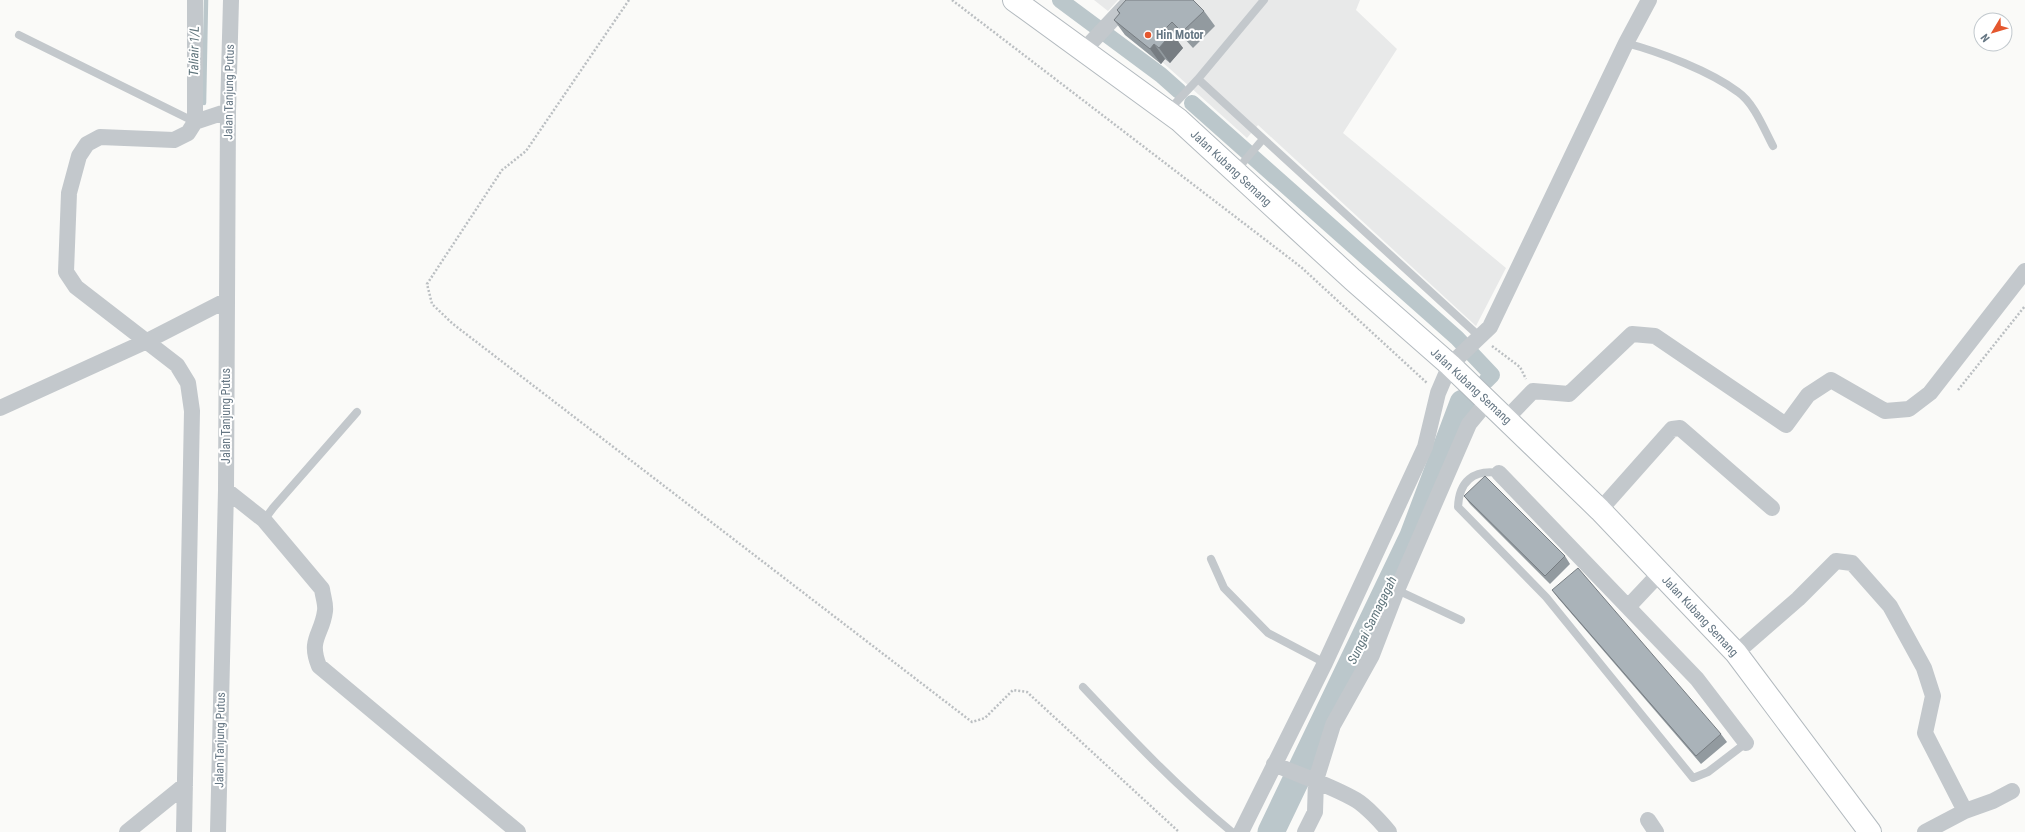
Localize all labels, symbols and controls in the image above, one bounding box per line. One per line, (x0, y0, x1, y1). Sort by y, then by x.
north arrow (1973, 12, 2013, 52)
water label: Taliair 1/L (186, 26, 202, 76)
place label: Hin Motor (1156, 28, 1204, 42)
marker: Hin Motor (1143, 30, 1153, 40)
text: N (1978, 31, 1993, 45)
street label: Jalan Tanjung Putus (221, 44, 237, 140)
street label: Jalan Kubang Semang (1188, 127, 1274, 209)
street label: Jalan Kubang Semang (1428, 345, 1514, 427)
street label: Jalan Tanjung Putus (219, 368, 233, 464)
street label: Jalan Kubang Semang (1659, 573, 1741, 659)
water label: Sungai Samagagah (1344, 574, 1400, 666)
street label: Jalan Tanjung Putus (212, 692, 228, 788)

